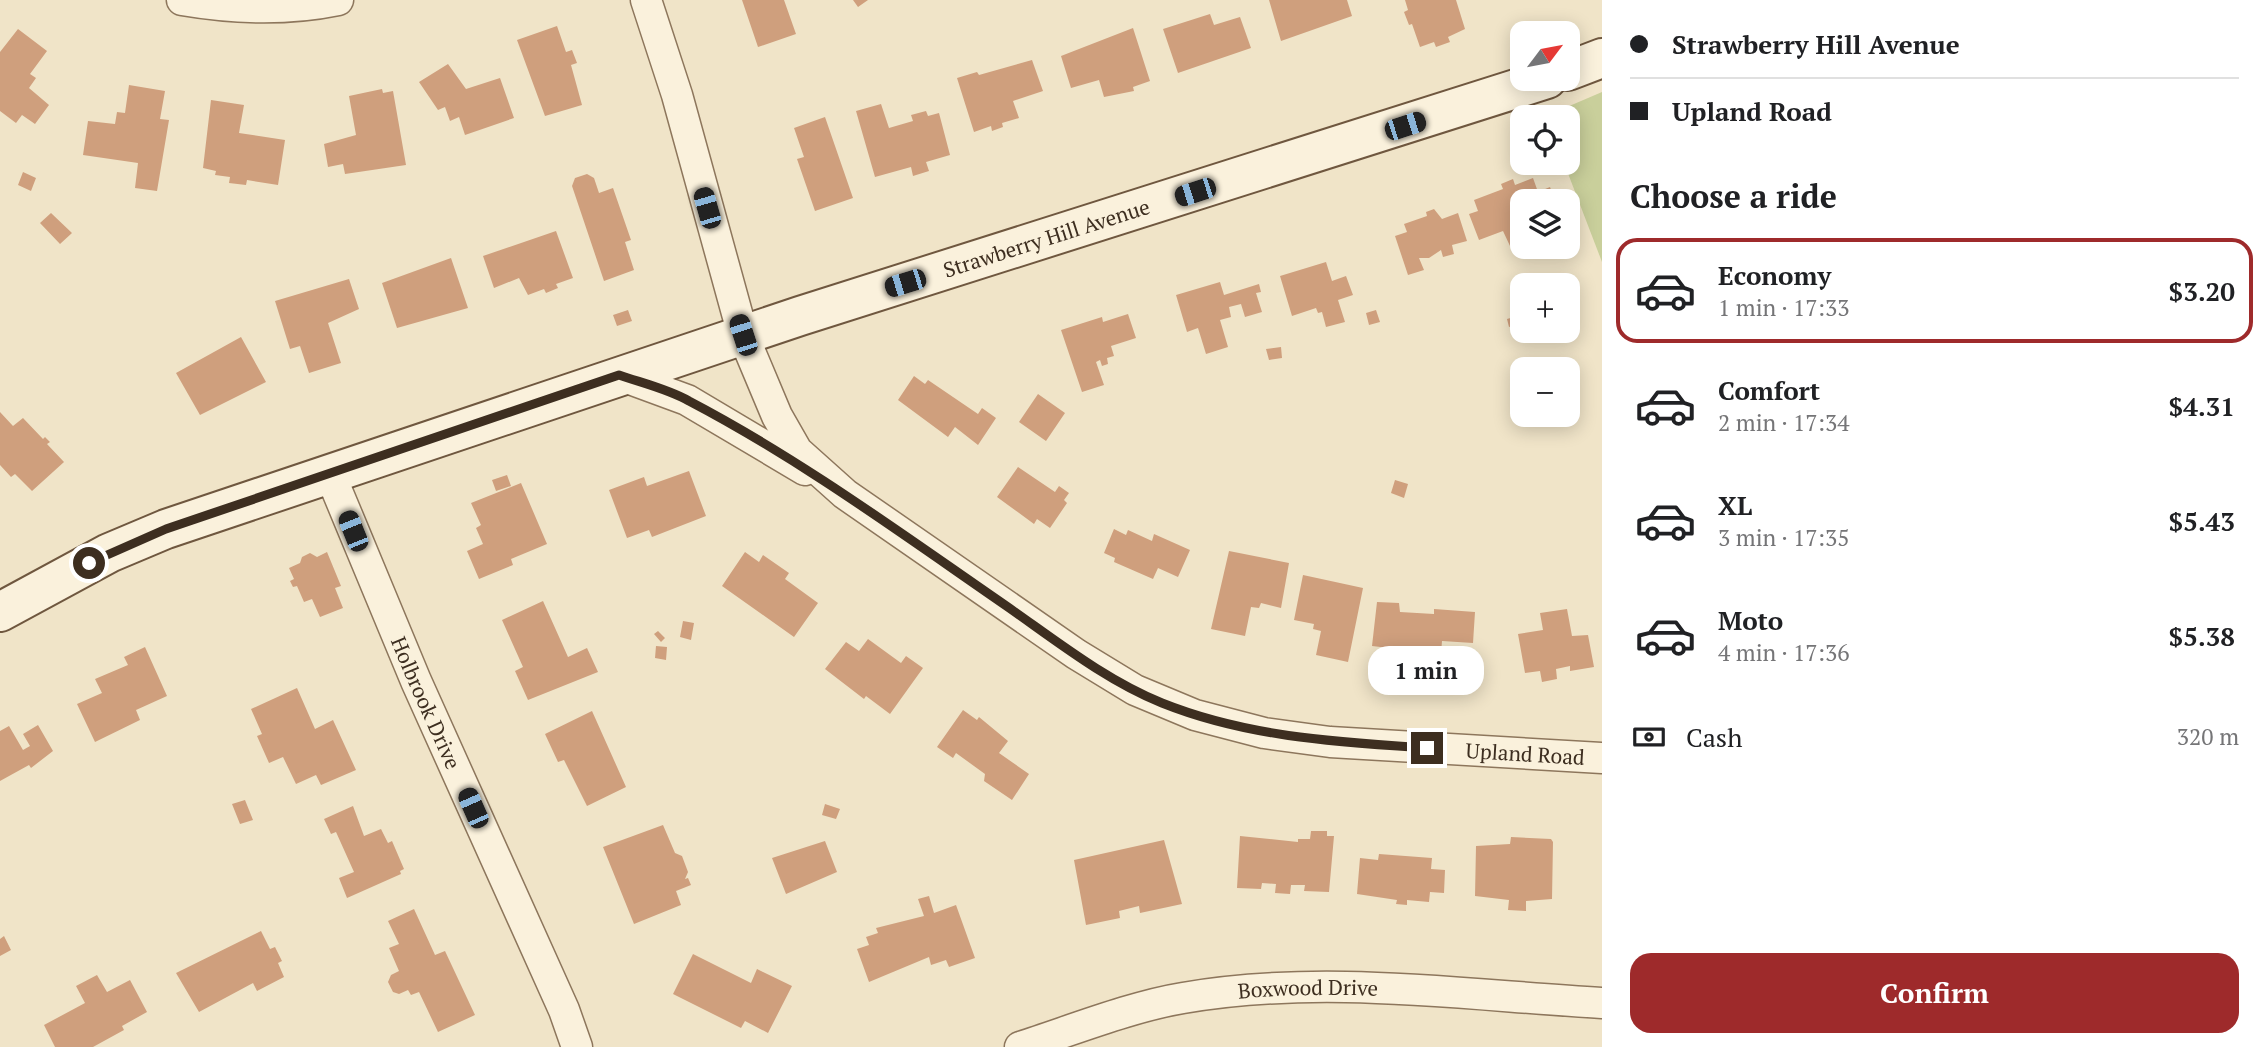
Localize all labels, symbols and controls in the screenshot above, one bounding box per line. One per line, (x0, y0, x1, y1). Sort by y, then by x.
north arrow (1510, 21, 1580, 91)
map controls (1510, 21, 1580, 427)
text: Strawberry Hill Avenue (1672, 27, 1960, 61)
text: Upland Road (1672, 94, 1832, 128)
button: locate (1510, 105, 1580, 175)
car (1382, 110, 1429, 142)
text: Choose a ride (1630, 175, 1837, 217)
car (1172, 176, 1219, 208)
car (692, 185, 723, 231)
button: layers (1510, 189, 1580, 259)
street label: Strawberry Hill Avenue (940, 192, 1153, 284)
text: Economy (1718, 258, 1831, 292)
icon: car (1634, 259, 1697, 322)
car (882, 267, 929, 299)
button: + (1510, 273, 1580, 343)
text: $3.20 (2169, 274, 2235, 308)
text: 1 min · 17:33 (1718, 292, 1850, 323)
car (727, 312, 760, 358)
button: − (1510, 357, 1580, 427)
text: Comfort (1718, 373, 1820, 407)
icon: car (1634, 374, 1697, 437)
text: $4.31 (2169, 389, 2235, 423)
text: 2 min · 17:34 (1718, 407, 1850, 438)
text: XL (1718, 488, 1752, 522)
icon: car (1634, 489, 1697, 552)
text: $5.43 (2169, 504, 2235, 538)
car (336, 508, 371, 554)
text: 3 min · 17:35 (1718, 522, 1850, 553)
route start (73, 547, 105, 579)
text: Moto (1718, 603, 1783, 637)
icon: car (1634, 604, 1697, 667)
text: $5.38 (2169, 619, 2235, 653)
street label: Holbrook Drive (385, 632, 468, 773)
text: 4 min · 17:36 (1718, 637, 1850, 668)
callout: 1 min (1369, 646, 1485, 696)
text: 1 min (1395, 655, 1457, 686)
icon: cash (1630, 718, 1668, 756)
text: Cash (1686, 720, 1742, 754)
text: 320 m (2177, 721, 2239, 752)
route end (1411, 732, 1443, 764)
street label: Upland Road (1465, 736, 1586, 771)
car (455, 785, 492, 831)
button: Confirm (1630, 953, 2239, 1033)
street label: Boxwood Drive (1237, 973, 1379, 1005)

